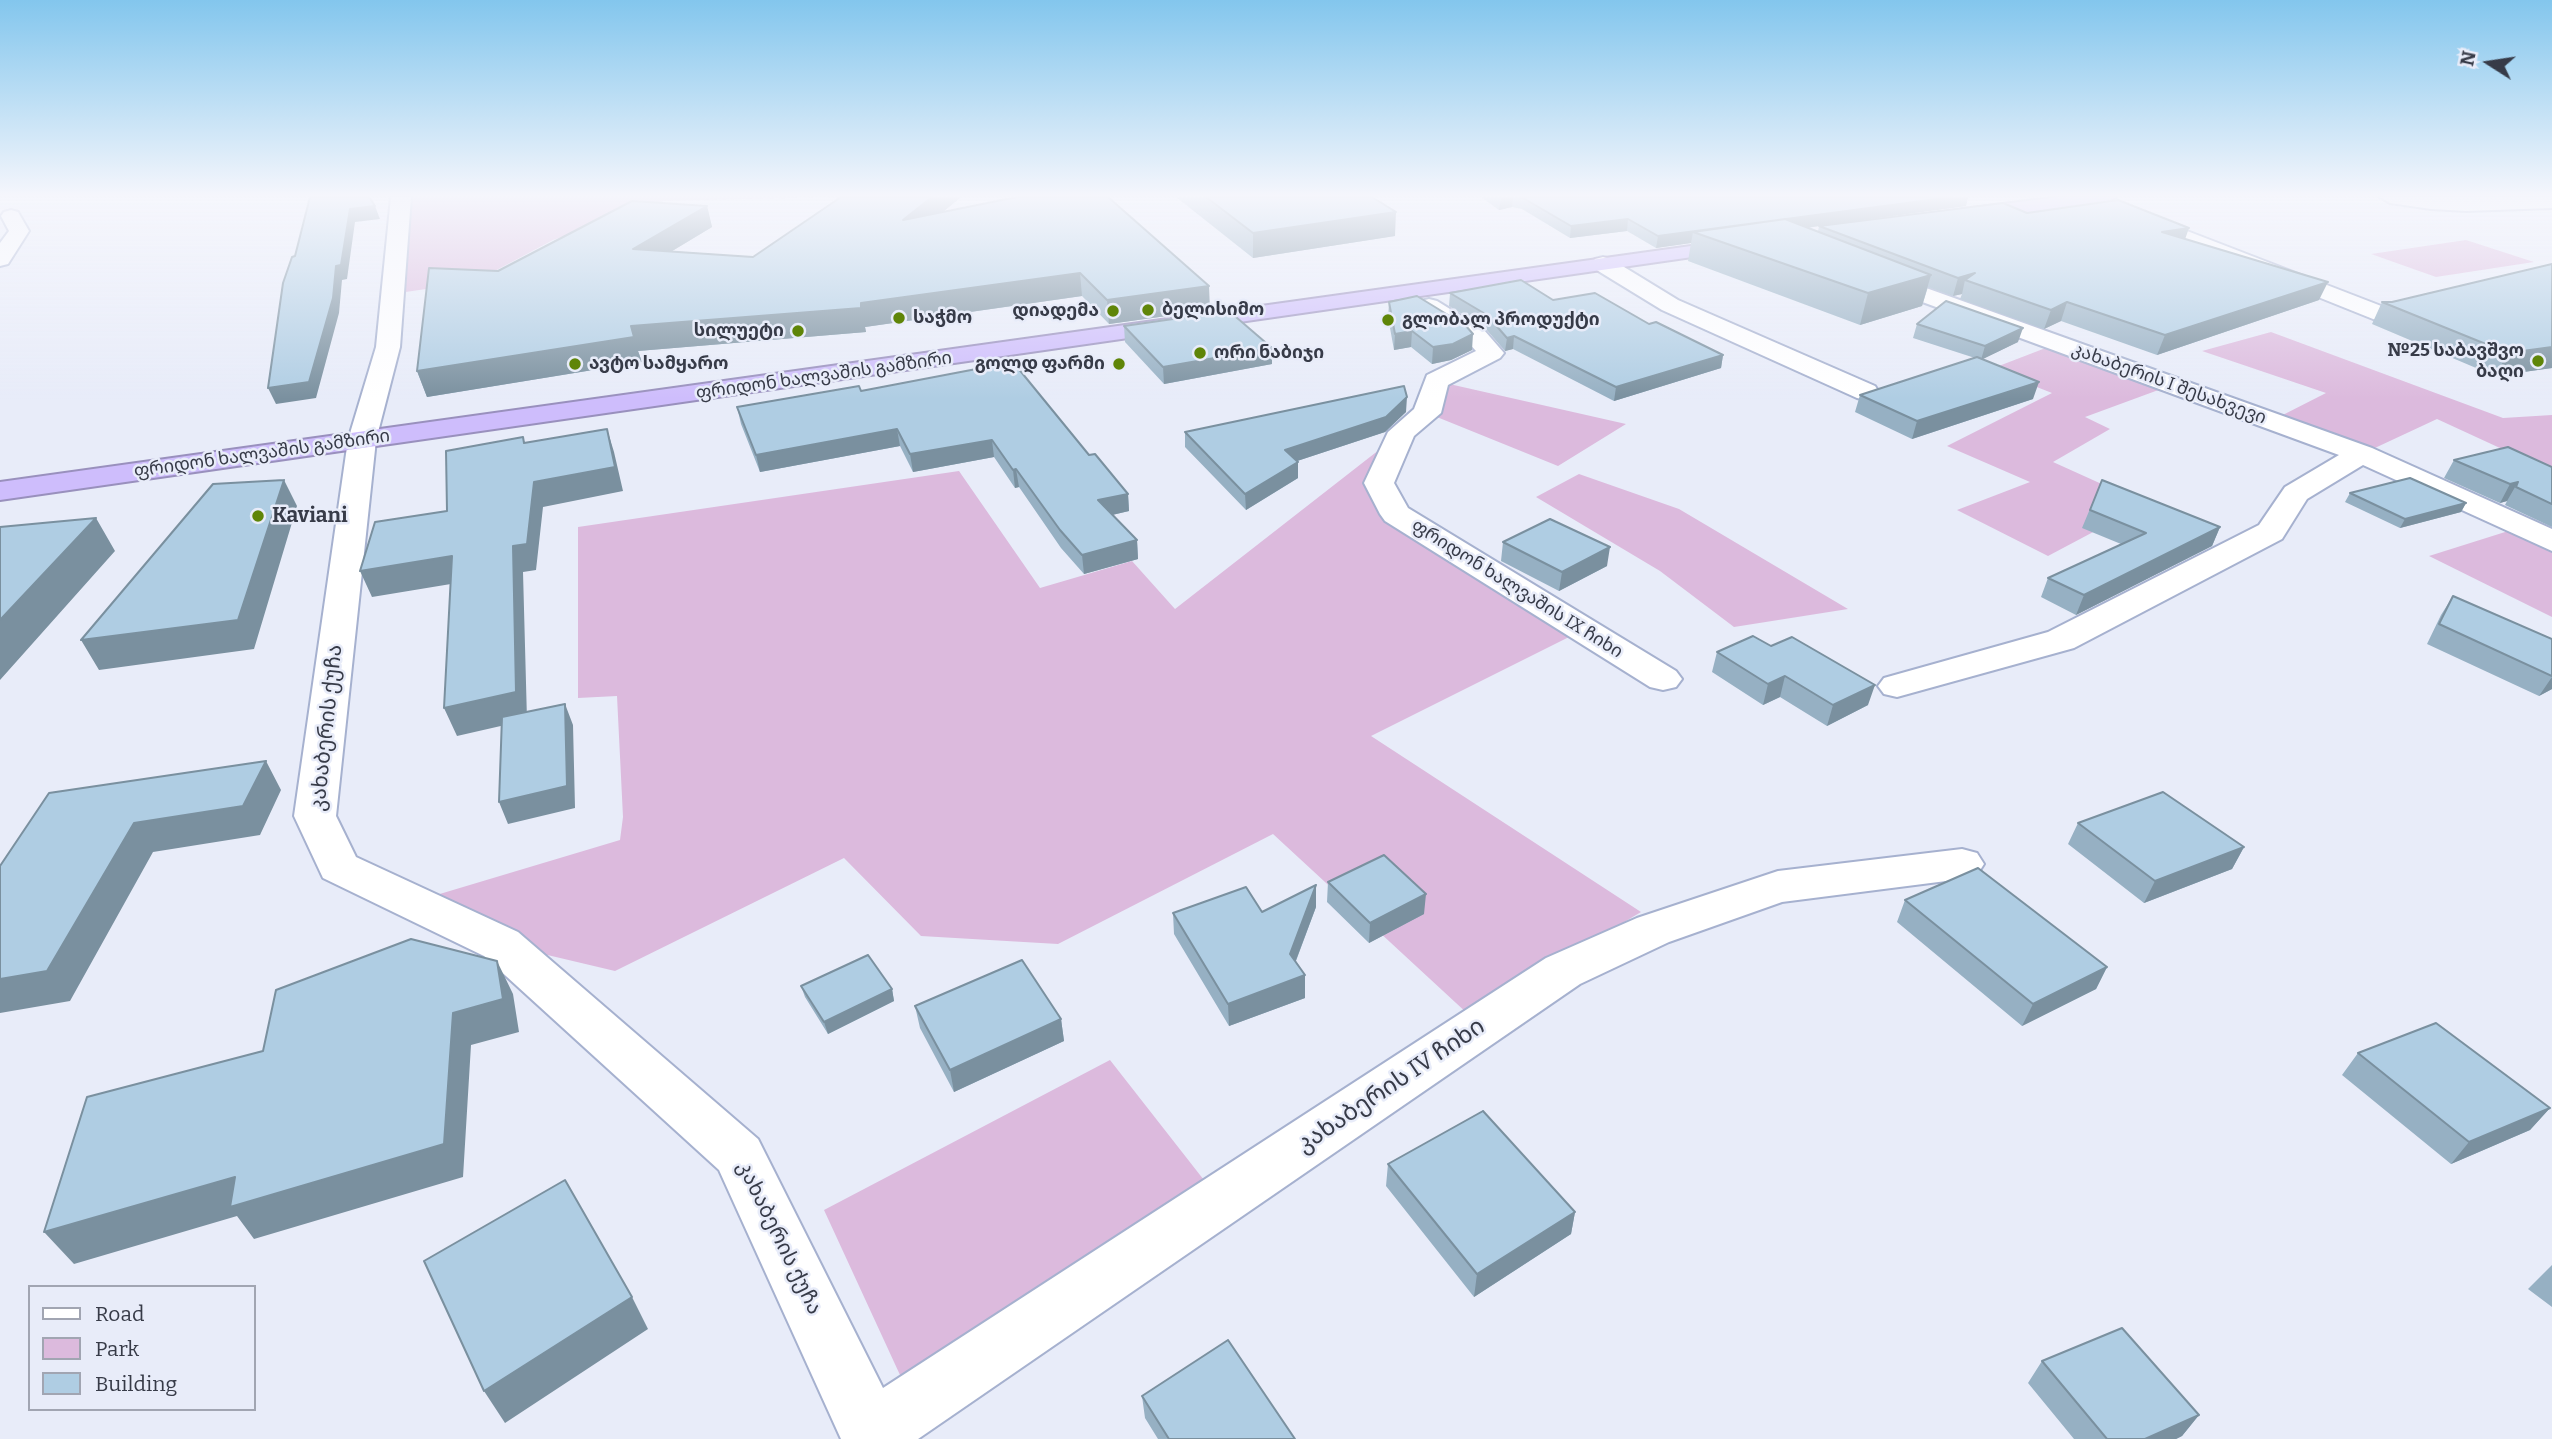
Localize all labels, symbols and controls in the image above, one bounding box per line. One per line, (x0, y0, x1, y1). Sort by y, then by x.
north arrow (2454, 28, 2524, 98)
text: N (2455, 49, 2481, 68)
place label: ბელისიმო (1162, 299, 1264, 321)
place label: დიადემა (1012, 300, 1099, 322)
marker: ბელისიმო (1140, 302, 1156, 318)
marker: დიადემა (1105, 303, 1121, 319)
place label: საჭმო (913, 307, 972, 329)
place label: გლობალ პროდუქტი (1402, 309, 1600, 331)
marker: საჭმო (891, 310, 907, 326)
marker: გლობალ პროდუქტი (1380, 312, 1396, 328)
place label: სილუეტი (694, 320, 784, 342)
marker: სილუეტი (790, 323, 806, 339)
street label: კახაბერის I შესახვევი (2069, 339, 2269, 429)
place label: №25 საბავშვო ბაღი (2388, 340, 2524, 382)
place label: ორი ნაბიჯი (1214, 342, 1324, 364)
marker: ორი ნაბიჯი (1192, 345, 1208, 361)
street label: ფრიდონ ხალვაშის გამზირი (695, 347, 953, 405)
place label: ავტო სამყარო (589, 353, 728, 375)
place label: გოლდ ფარმი (975, 353, 1105, 375)
marker: №25 საბავშვო ბაღი (2530, 353, 2546, 369)
marker: ავტო სამყარო (567, 356, 583, 372)
marker: გოლდ ფარმი (1111, 356, 1127, 372)
street label: ფრიდონ ხალვაშის გამზირი (133, 425, 391, 483)
place label: Kaviani (272, 503, 348, 529)
marker: Kaviani (250, 508, 266, 524)
street label: ფრიდონ ხალვაშის IX ჩიხი (1407, 515, 1627, 663)
street label: კახაბერის ქუჩა (306, 643, 348, 813)
street label: კახაბერის IV ჩიხი (1291, 1012, 1491, 1160)
street label: კახაბერის ქუჩა (731, 1157, 827, 1319)
legend (28, 1285, 256, 1411)
text: Road (95, 1301, 144, 1327)
text: Park (95, 1336, 139, 1362)
text: Building (95, 1371, 177, 1397)

